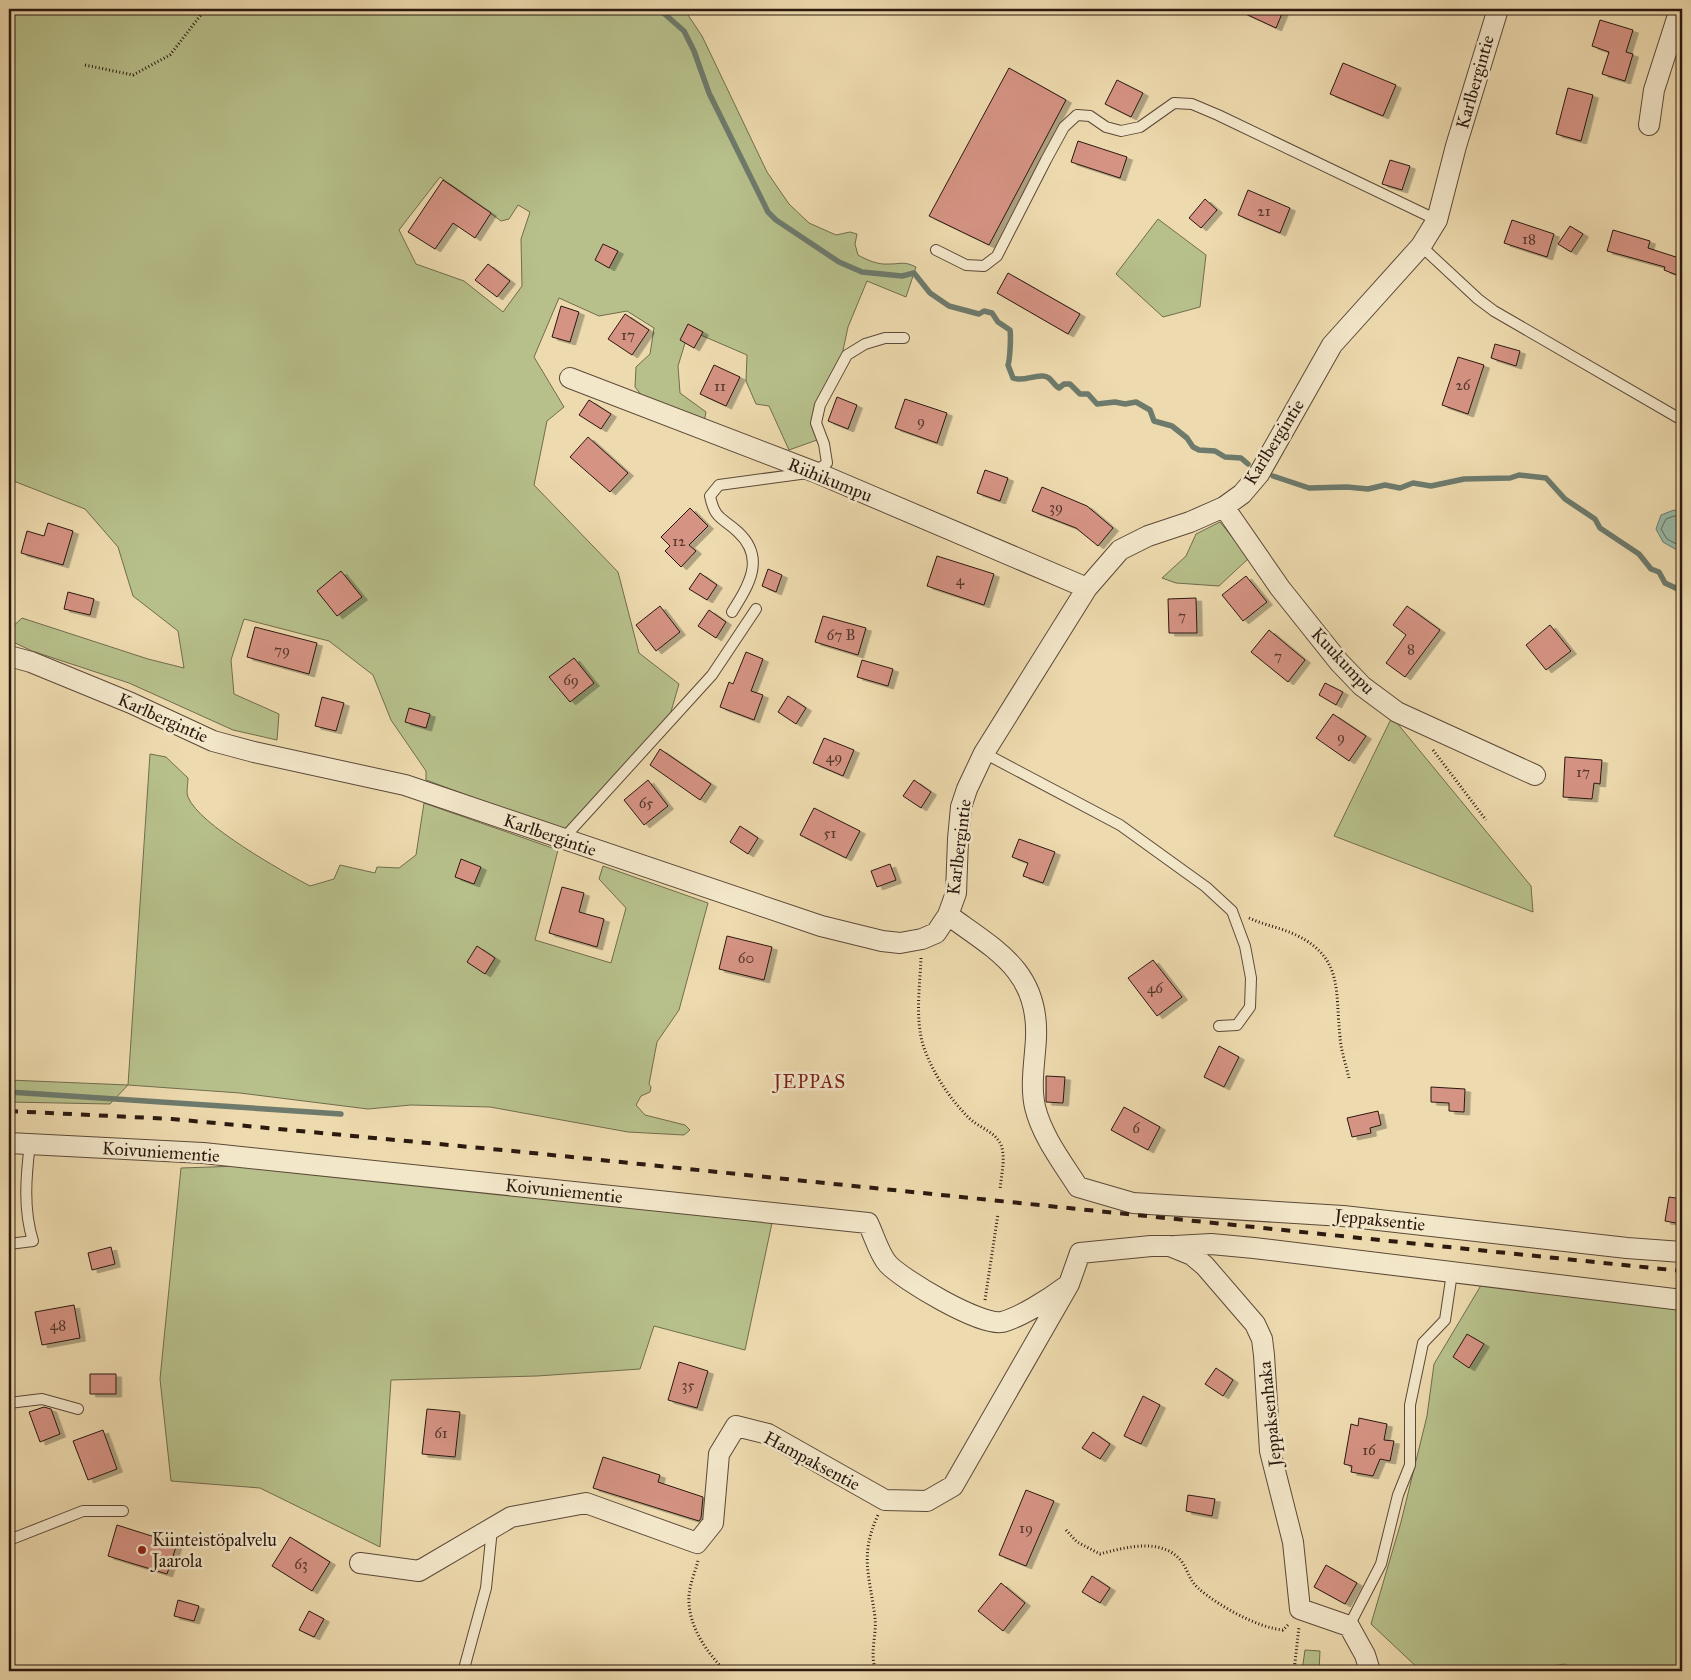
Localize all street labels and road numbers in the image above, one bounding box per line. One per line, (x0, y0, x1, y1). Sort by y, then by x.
street label: Karlbergintie (1451, 33, 1500, 132)
street label: Karlbergintie (1239, 395, 1310, 489)
street label: Riihikumpu (785, 453, 876, 507)
street label: Kuukumpu (1307, 623, 1380, 699)
street label: Karlbergintie (114, 688, 212, 749)
street label: Karlbergintie (942, 798, 977, 896)
street label: Karlbergintie (500, 809, 599, 862)
street label: Koivuniementie (101, 1137, 221, 1167)
street label: Koivuniementie (504, 1174, 624, 1208)
street label: Jeppaksentie (1332, 1204, 1426, 1237)
street label: Jeppaksenhaka (1253, 1360, 1288, 1470)
street label: Hampaksentie (760, 1426, 864, 1496)

